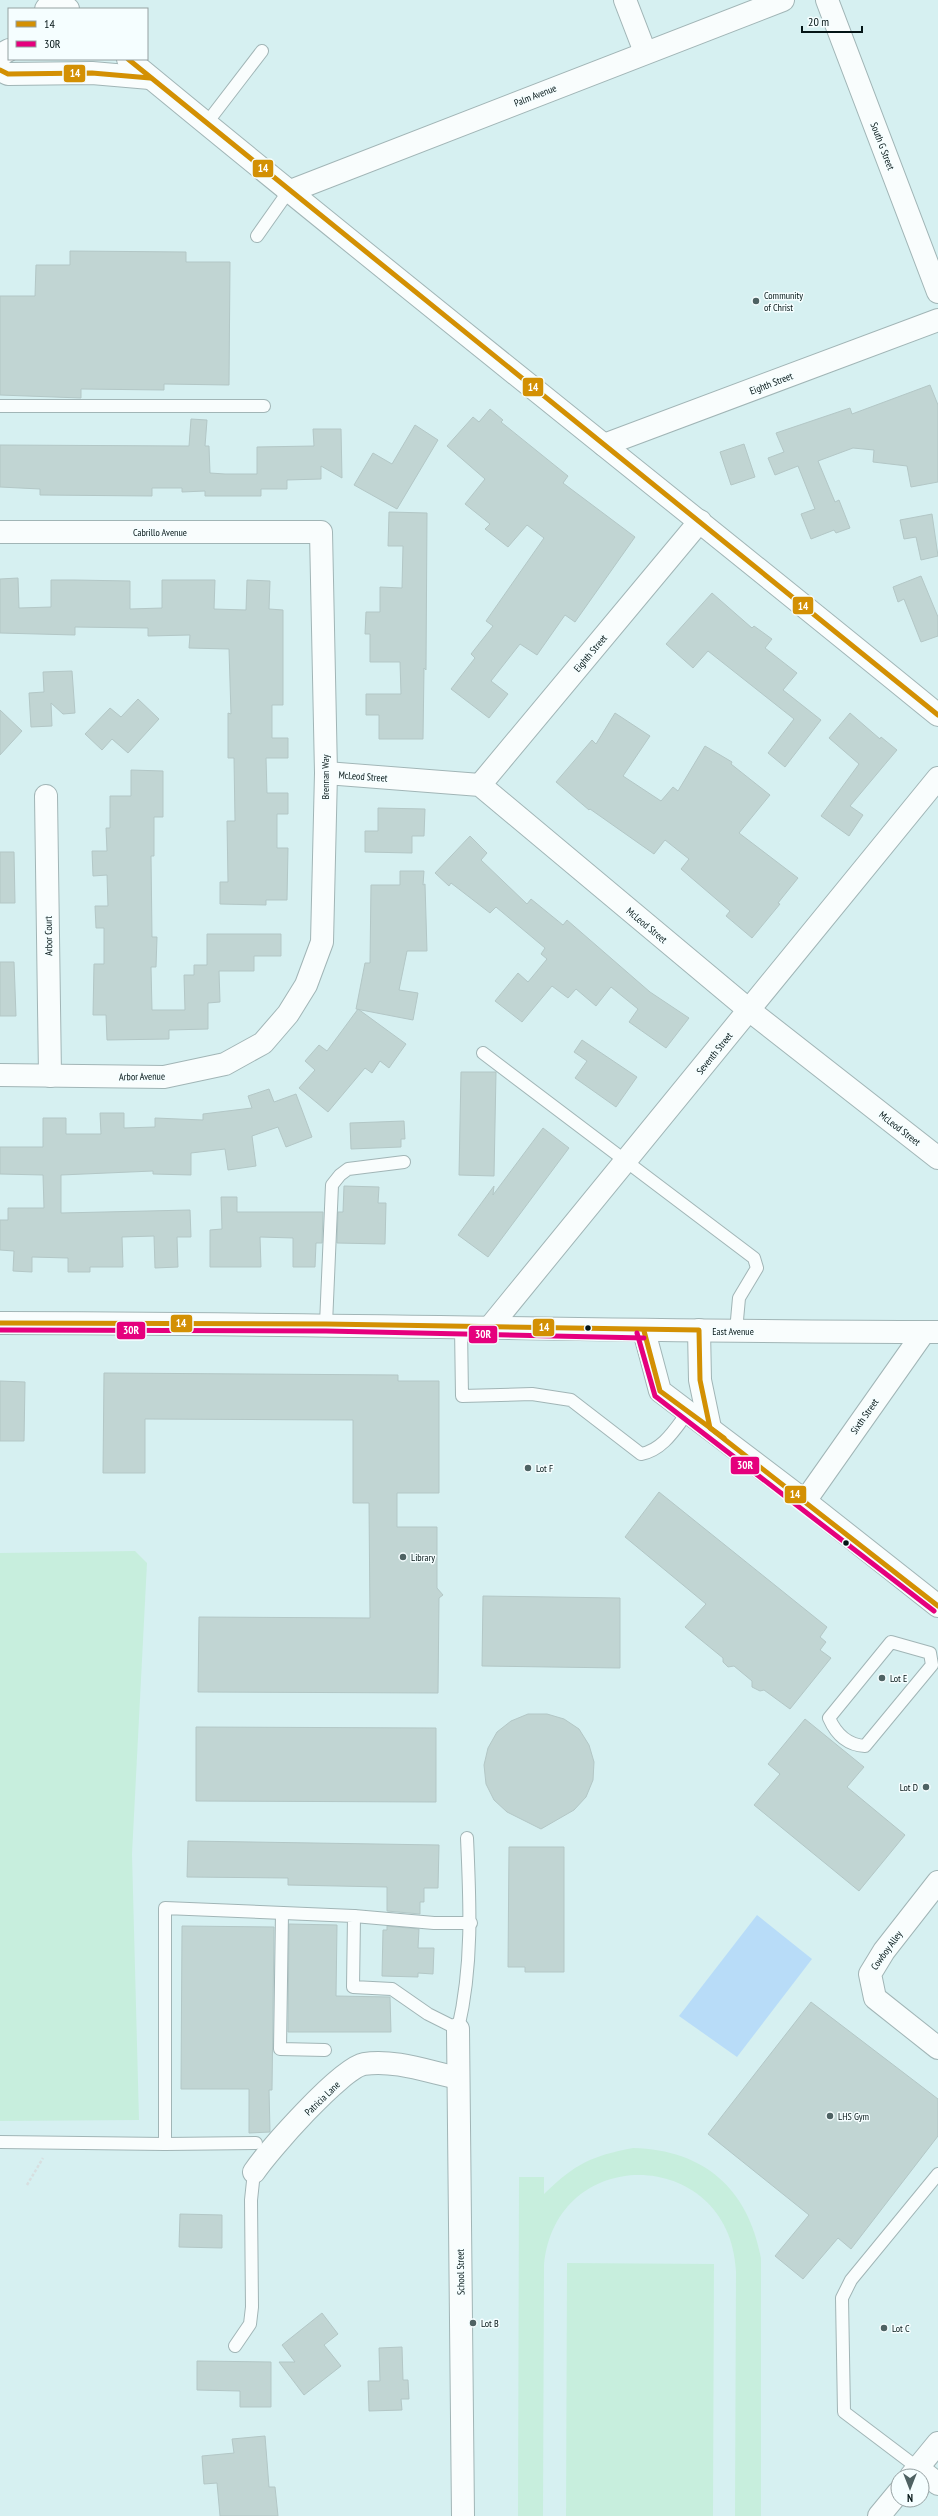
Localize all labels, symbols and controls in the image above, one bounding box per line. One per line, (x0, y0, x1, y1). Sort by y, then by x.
legend (8, 8, 148, 60)
scale bar (802, 8, 862, 34)
text: 20 m (808, 14, 829, 29)
text: 14 (44, 16, 55, 31)
text: 30R (44, 36, 61, 51)
line badge: 14 (63, 64, 86, 83)
text: 14 (70, 66, 81, 80)
street label: Palm Avenue (512, 81, 558, 109)
street label: South G Street (868, 121, 898, 172)
line badge: 14 (252, 159, 274, 178)
text: 14 (258, 161, 269, 175)
place label: Community of Christ (764, 289, 803, 314)
marker: Community of Christ (751, 296, 761, 306)
street label: Eighth Street (748, 369, 795, 398)
line badge: 14 (522, 377, 544, 397)
text: 14 (528, 380, 539, 394)
street label: Cabrillo Avenue (133, 526, 187, 539)
line badge: 14 (792, 596, 814, 615)
text: 14 (798, 599, 809, 613)
street label: Eighth Street (571, 632, 610, 675)
street label: Brennan Way (319, 754, 332, 799)
street label: McLeod Street (338, 768, 388, 785)
street label: McLeod Street (624, 905, 670, 946)
street label: Arbor Court (42, 916, 55, 956)
street label: Seventh Street (693, 1029, 736, 1077)
street label: Arbor Avenue (119, 1070, 165, 1083)
street label: McLeod Street (876, 1108, 923, 1149)
line badge: 14 (170, 1314, 193, 1333)
text: 14 (176, 1316, 187, 1330)
line badge: 14 (532, 1318, 555, 1337)
text: 14 (539, 1320, 550, 1334)
line badge: 30R (116, 1321, 146, 1340)
text: 30R (123, 1323, 139, 1337)
unlabelled marker (583, 1323, 593, 1333)
line badge: 30R (468, 1325, 498, 1344)
street label: East Avenue (712, 1325, 754, 1338)
text: 30R (475, 1327, 491, 1341)
street label: Sixth Street (847, 1396, 882, 1437)
line badge: 30R (730, 1456, 760, 1475)
text: 30R (737, 1458, 753, 1472)
place label: Lot F (536, 1462, 553, 1475)
marker: Lot F (523, 1463, 533, 1473)
line badge: 14 (784, 1485, 807, 1504)
text: 14 (790, 1487, 801, 1501)
unlabelled marker (841, 1538, 851, 1548)
place label: Library (411, 1551, 435, 1564)
marker: Library (398, 1552, 408, 1562)
place label: Lot E (890, 1672, 907, 1685)
marker: Lot E (877, 1673, 887, 1683)
place label: Lot D (900, 1781, 918, 1794)
marker: Lot D (921, 1782, 931, 1792)
street label: Cowboy Alley (868, 1928, 905, 1972)
street label: Patricia Lane (302, 2078, 343, 2118)
place label: LHS Gym (838, 2110, 869, 2123)
marker: LHS Gym (825, 2111, 835, 2121)
street label: School Street (454, 2249, 467, 2295)
place label: Lot B (481, 2317, 499, 2330)
marker: Lot B (468, 2318, 478, 2328)
place label: Lot C (892, 2322, 910, 2335)
marker: Lot C (879, 2323, 889, 2333)
north arrow (890, 2468, 930, 2508)
text: N (907, 2491, 913, 2505)

